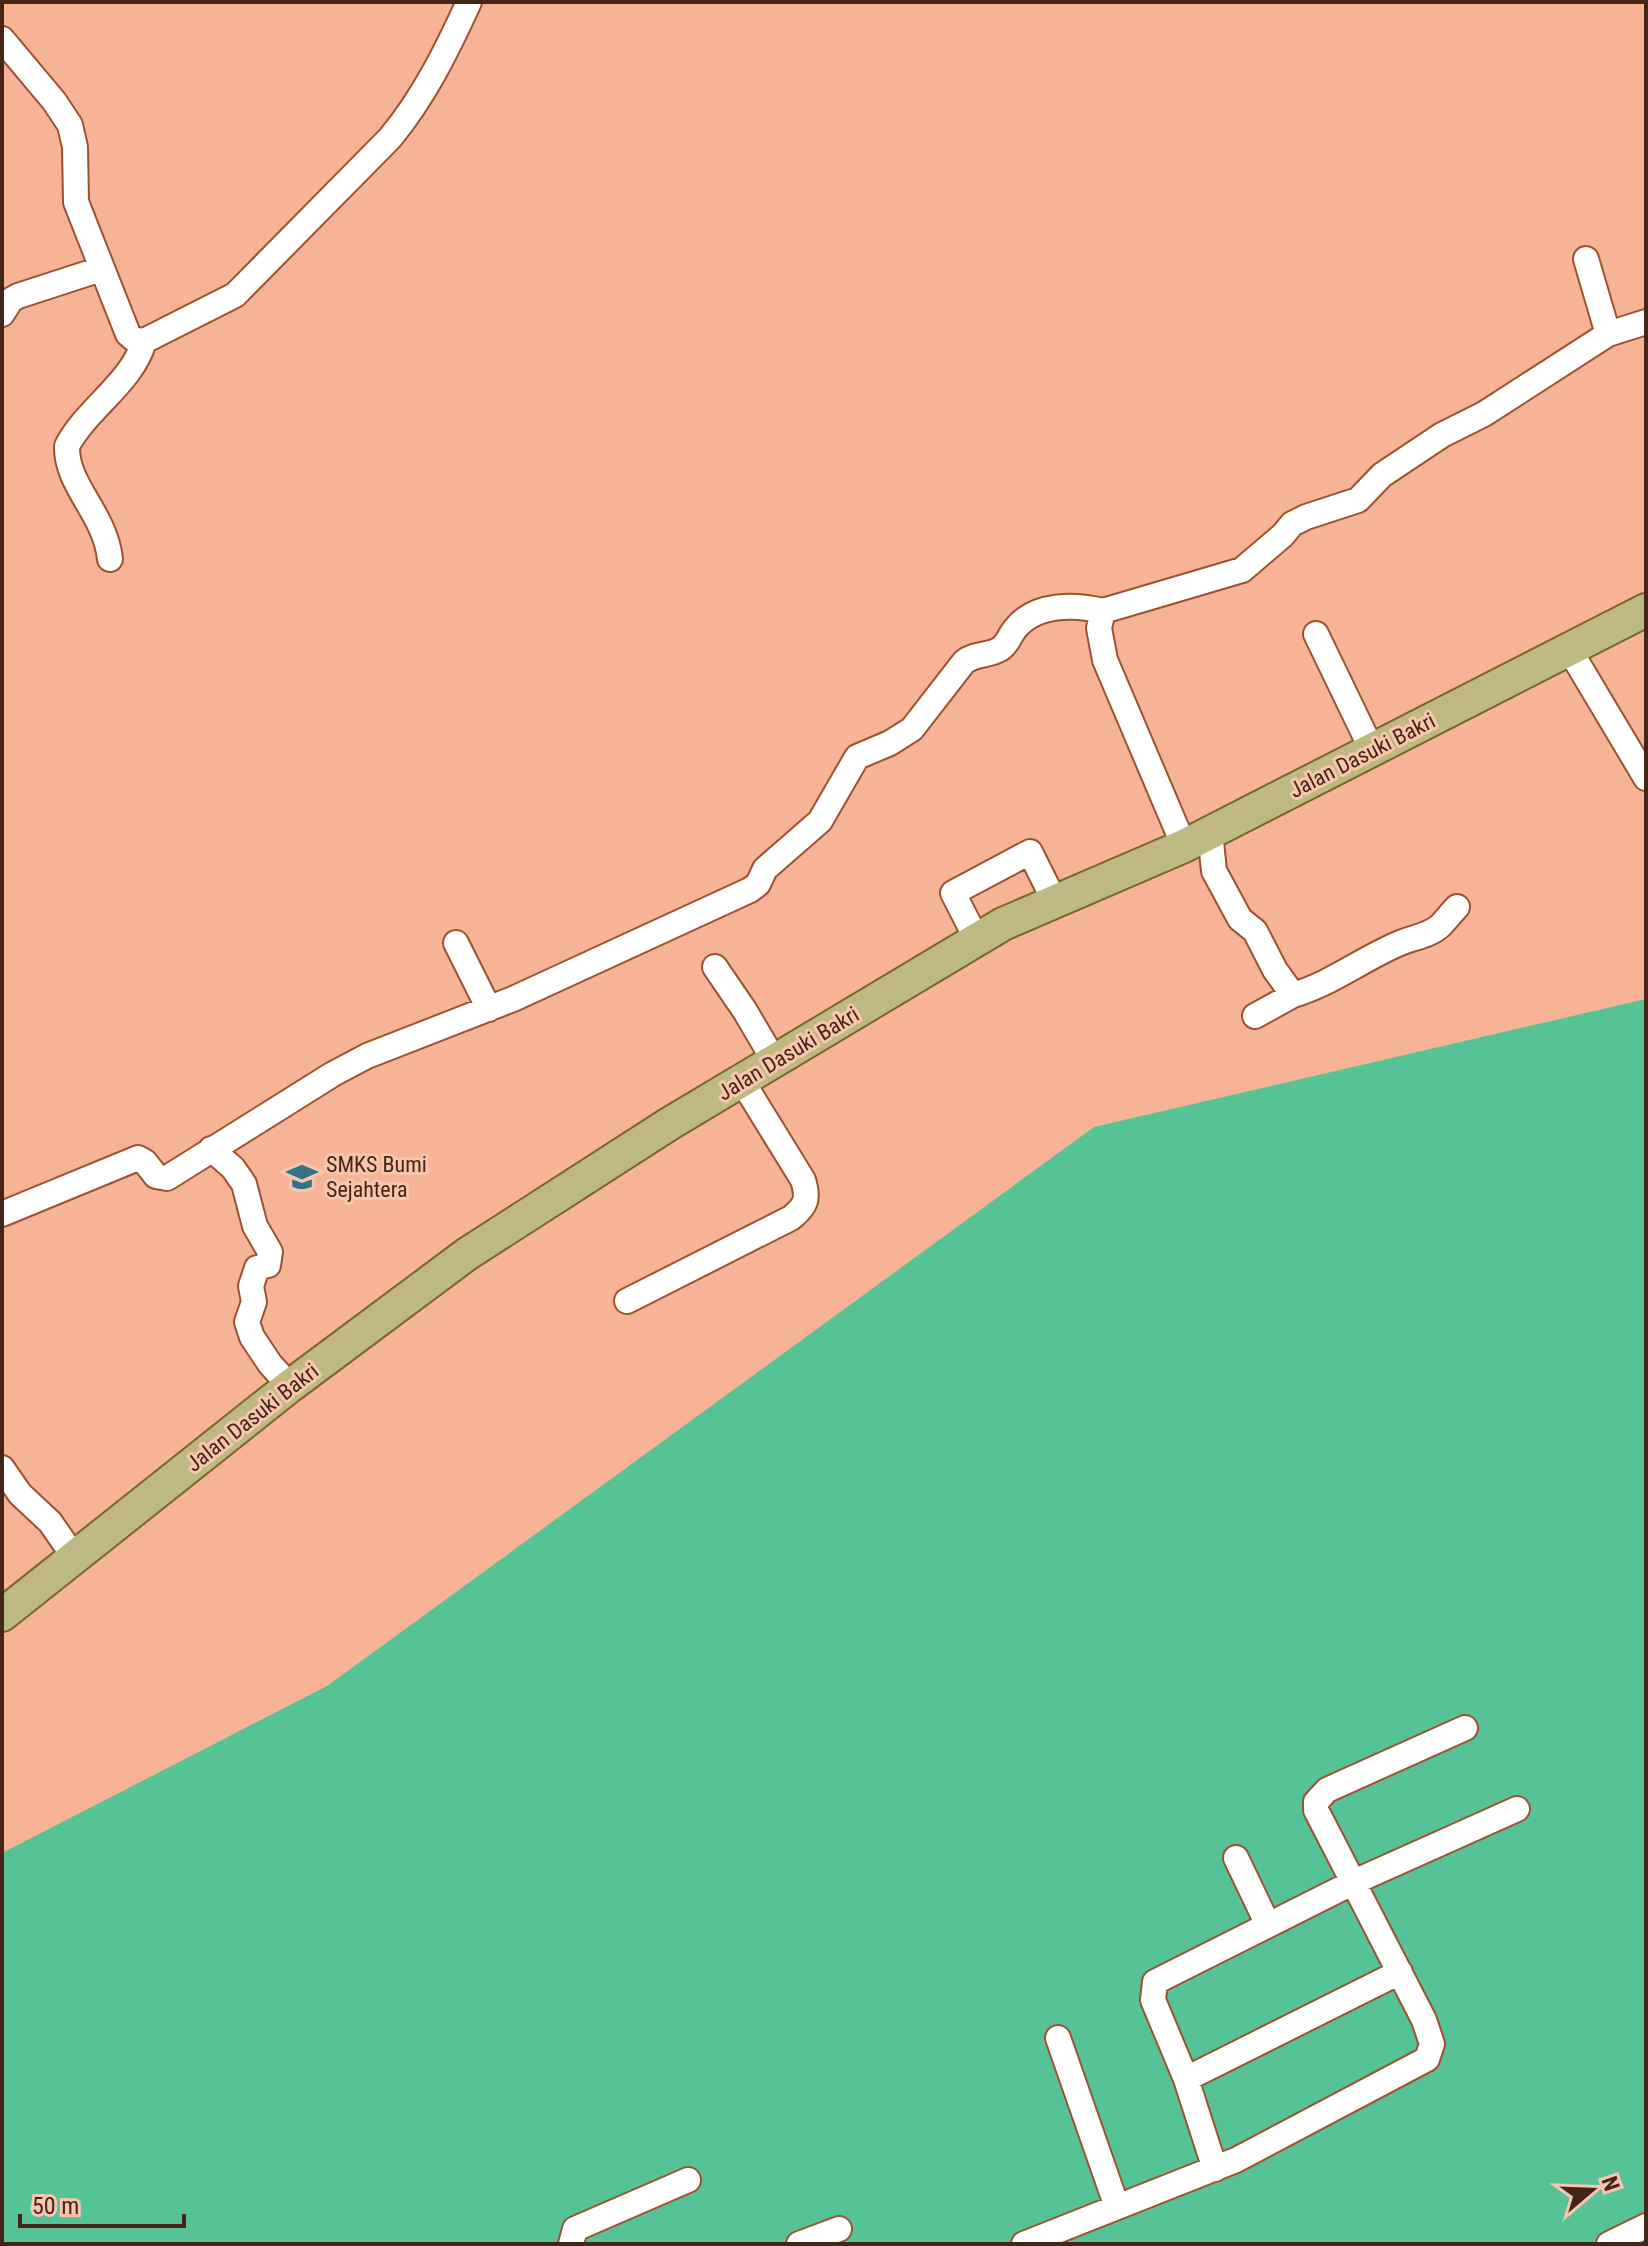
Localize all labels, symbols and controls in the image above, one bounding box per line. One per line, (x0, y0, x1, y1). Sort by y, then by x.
street label: Jalan Dasuki Bakri (1285, 708, 1439, 803)
street label: Jalan Dasuki Bakri (713, 1001, 863, 1105)
place label: SMKS Bumi Sejahtera (326, 1152, 427, 1202)
school or university icon: SMKS Bumi Sejahtera (285, 1160, 319, 1194)
street label: Jalan Dasuki Bakri (181, 1358, 323, 1477)
north arrow (1552, 2150, 1632, 2230)
text: N (1596, 2173, 1624, 2194)
scale bar (20, 2178, 184, 2228)
text: 50 m (32, 2192, 79, 2220)

